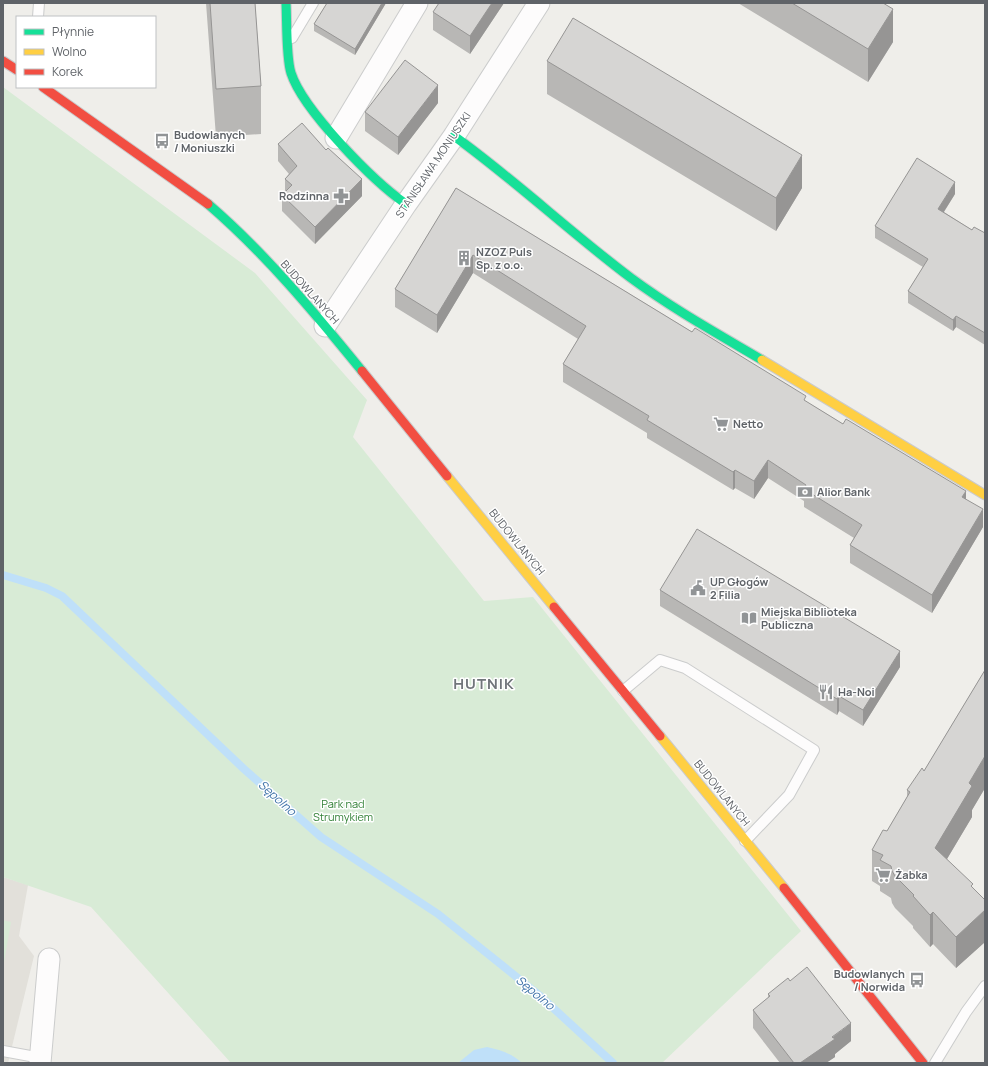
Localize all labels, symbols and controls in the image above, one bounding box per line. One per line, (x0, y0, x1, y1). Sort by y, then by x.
legend (16, 16, 156, 88)
text: Płynnie (52, 23, 94, 40)
text: Wolno (52, 43, 87, 60)
text: Korek (52, 63, 84, 80)
street label: STANISŁAWA MONIUSZKI (391, 109, 474, 221)
place label: Budowlanych / Moniuszki (174, 127, 245, 155)
bus stop icon: Budowlanych / Moniuszki (153, 132, 171, 150)
pharmacy icon: Rodzinna (332, 187, 350, 205)
place label: Rodzinna (279, 188, 329, 203)
place label: NZOZ Puls Sp. z o.o. (476, 244, 532, 272)
building icon: NZOZ Puls Sp. z o.o. (455, 249, 473, 267)
street label: BUDOWLANYCH (278, 257, 343, 327)
supermarket icon: Netto (712, 415, 730, 433)
place label: Netto (733, 416, 763, 431)
bank icon: Alior Bank (796, 483, 814, 501)
place label: Alior Bank (817, 484, 871, 499)
street label: BUDOWLANYCH (486, 506, 549, 578)
place label: UP Głogów 2 Filia (710, 574, 769, 602)
public building icon: UP Głogów 2 Filia (689, 579, 707, 597)
place label: Miejska Biblioteka Publiczna (761, 604, 857, 632)
library icon: Miejska Biblioteka Publiczna (740, 609, 758, 627)
district label: HUTNIK (453, 673, 515, 694)
restaurant icon: Ha-Noi (817, 683, 835, 701)
place label: Ha-Noi (838, 684, 875, 699)
street label: BUDOWLANYCH (691, 757, 754, 829)
water label: Sępolno (255, 776, 301, 820)
park label: Park nad Strumykiem (313, 796, 373, 824)
supermarket icon: Żabka (874, 866, 892, 884)
place label: Żabka (895, 867, 928, 882)
place label: Budowlanych / Norwida (834, 966, 905, 994)
bus stop icon: Budowlanych / Norwida (908, 971, 926, 989)
water label: Sępolno (512, 972, 559, 1014)

